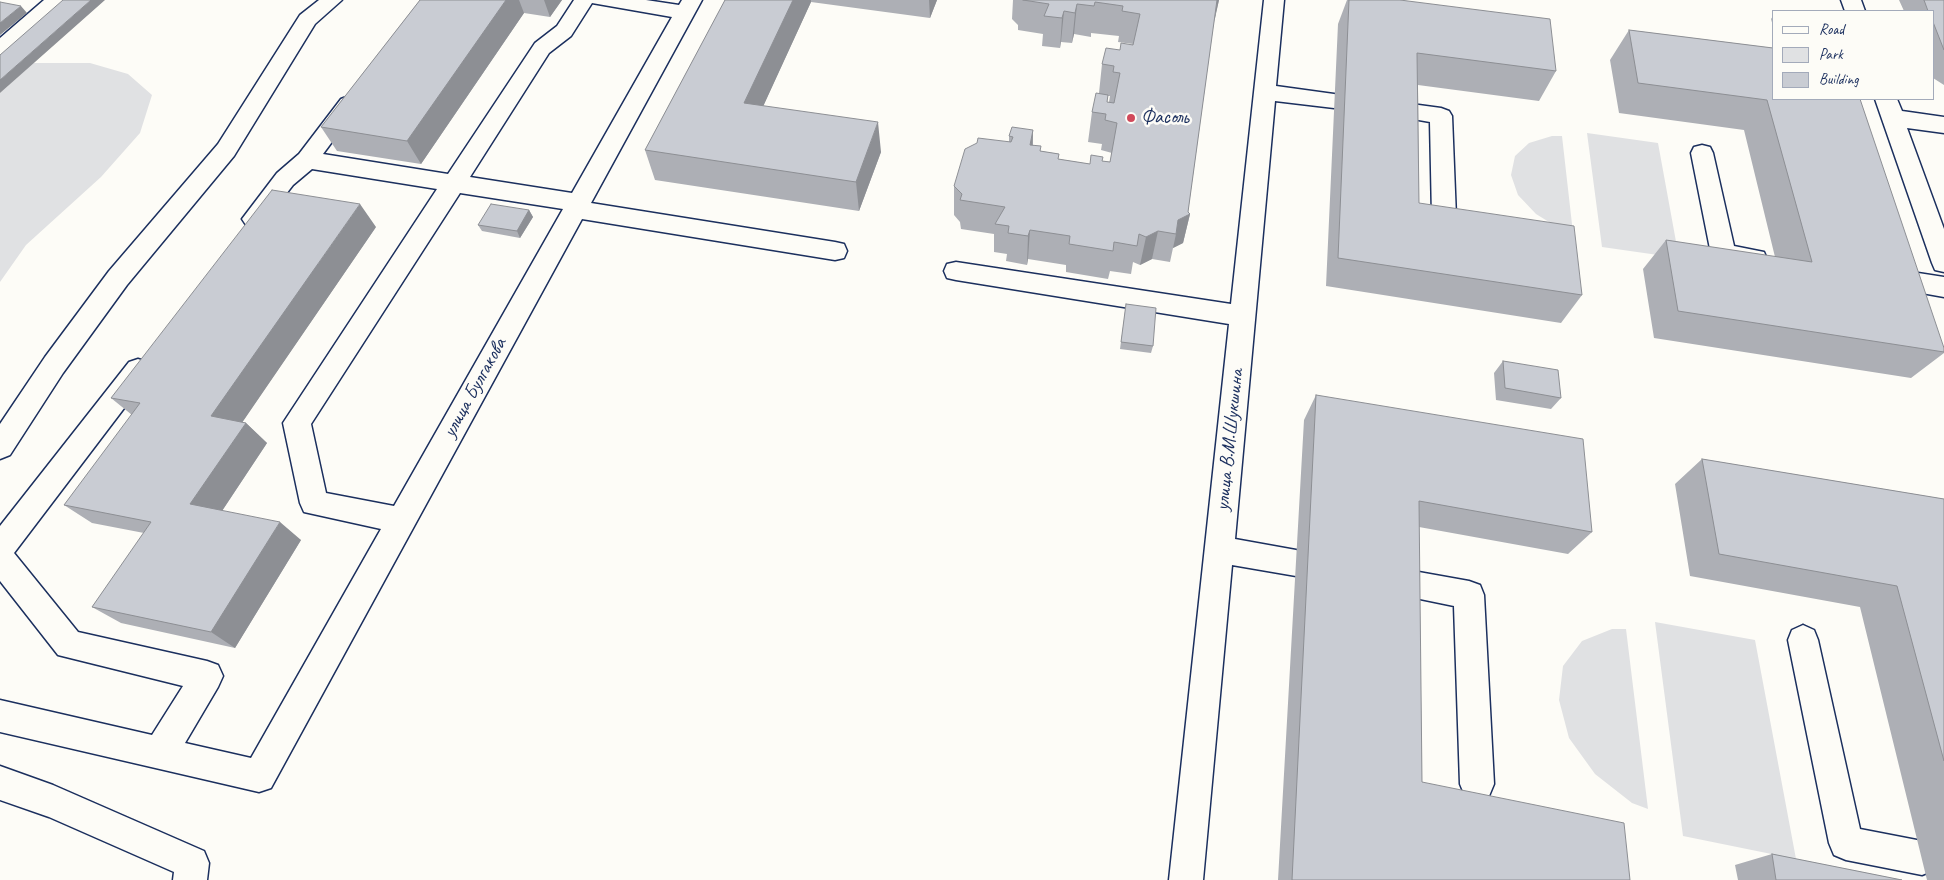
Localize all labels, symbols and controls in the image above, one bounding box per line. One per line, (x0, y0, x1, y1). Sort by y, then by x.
legend (1772, 10, 1934, 100)
text: Road (1819, 20, 1844, 39)
text: Park (1819, 45, 1843, 64)
text: Building (1819, 70, 1858, 89)
place label: Фасоль (1141, 106, 1189, 130)
marker: Фасоль (1125, 112, 1137, 124)
street label: улица Булгакова (438, 334, 512, 442)
street label: улица В.М.Шукшина (1211, 368, 1249, 512)

